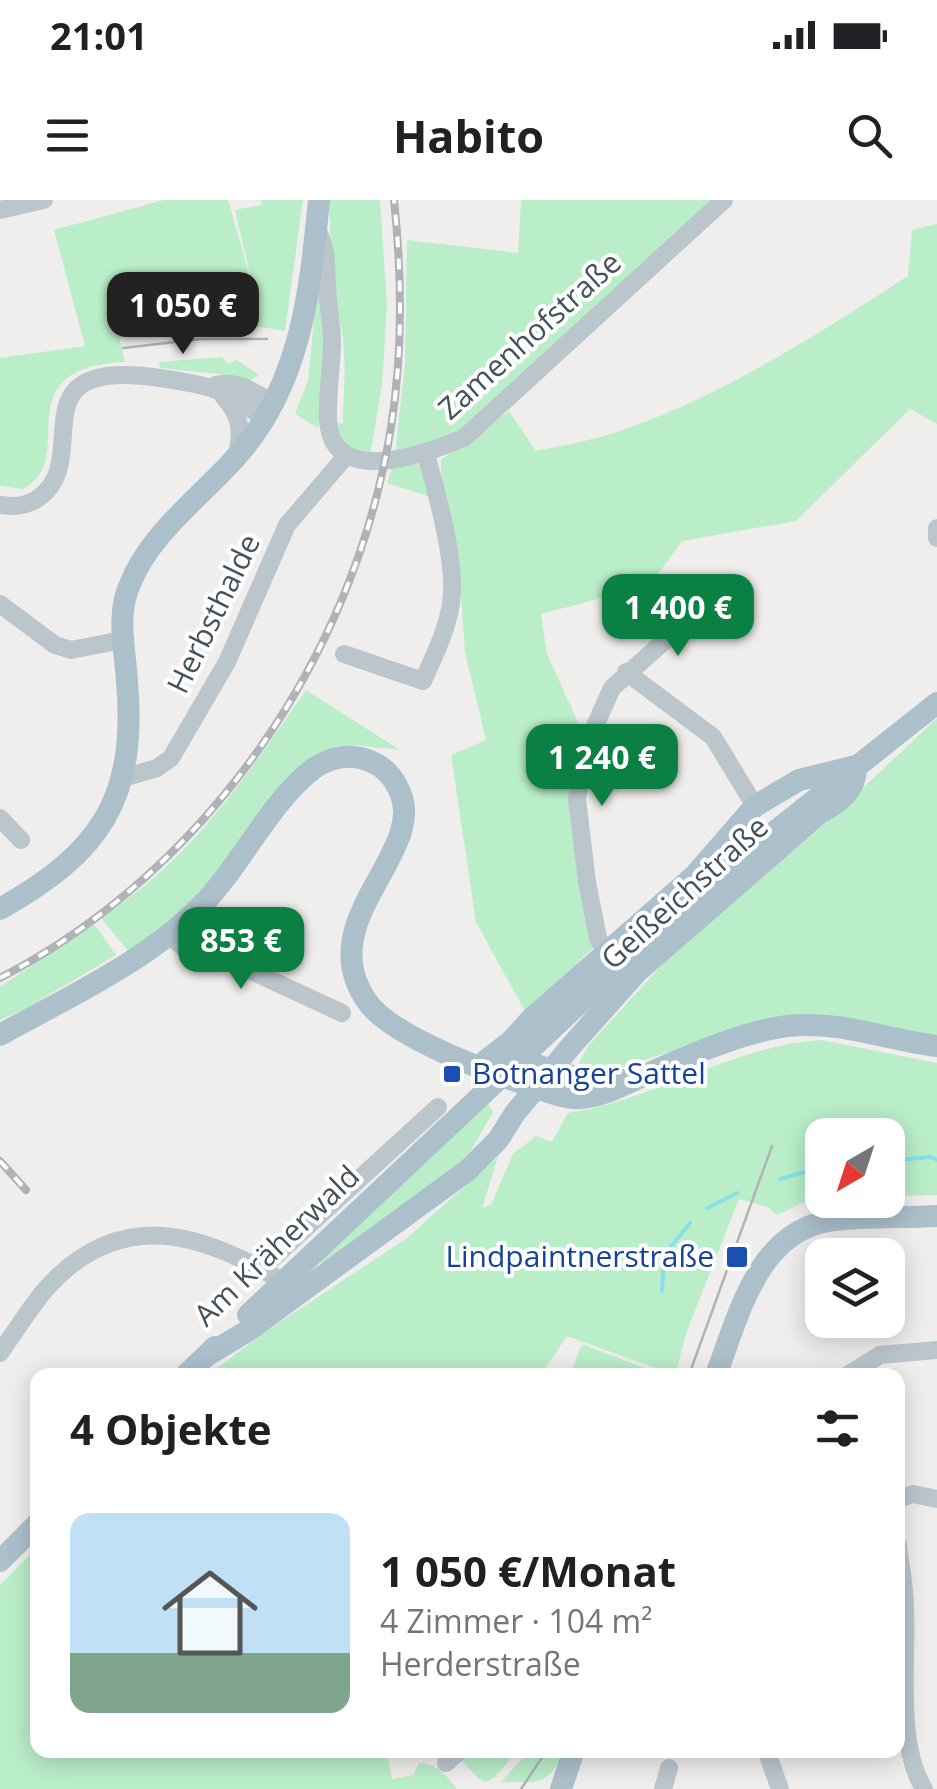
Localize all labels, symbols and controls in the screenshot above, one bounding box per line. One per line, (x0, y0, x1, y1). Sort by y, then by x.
text: 21:01 (50, 9, 148, 61)
text: Habito (393, 105, 544, 166)
icon: menu (40, 108, 95, 163)
icon: search (842, 108, 897, 163)
street label: Zamenhofstraße (429, 242, 629, 428)
pin: 1 050 € (91, 272, 275, 357)
text: 1 050 € (129, 283, 237, 326)
street label: Herbsthalde (156, 527, 269, 700)
pin: 1 400 € (586, 574, 770, 659)
text: 1 400 € (624, 585, 732, 628)
pin: 1 240 € (510, 724, 694, 809)
text: 1 240 € (548, 735, 656, 778)
street label: Geißeichstraße (592, 806, 776, 978)
pin: 853 € (171, 907, 311, 992)
text: 853 € (200, 918, 282, 961)
place label: Botnanger Sattel (472, 1052, 706, 1093)
marker: Botnanger Sattel (441, 1063, 463, 1085)
north arrow (805, 1118, 905, 1218)
map controls (805, 1118, 905, 1338)
street label: Am Kräherwald (184, 1155, 368, 1334)
place label: Lindpaintnerstraße (445, 1235, 714, 1276)
button: layers (805, 1238, 905, 1338)
marker: Lindpaintnerstraße (724, 1244, 750, 1270)
text: 4 Objekte (70, 1400, 272, 1457)
icon: filters (810, 1401, 865, 1456)
text: 1 050 €/Monat (380, 1542, 676, 1599)
icon: home (150, 1553, 270, 1673)
text: 4 Zimmer · 104 m² (380, 1599, 652, 1642)
text: Herderstraße (380, 1642, 581, 1685)

